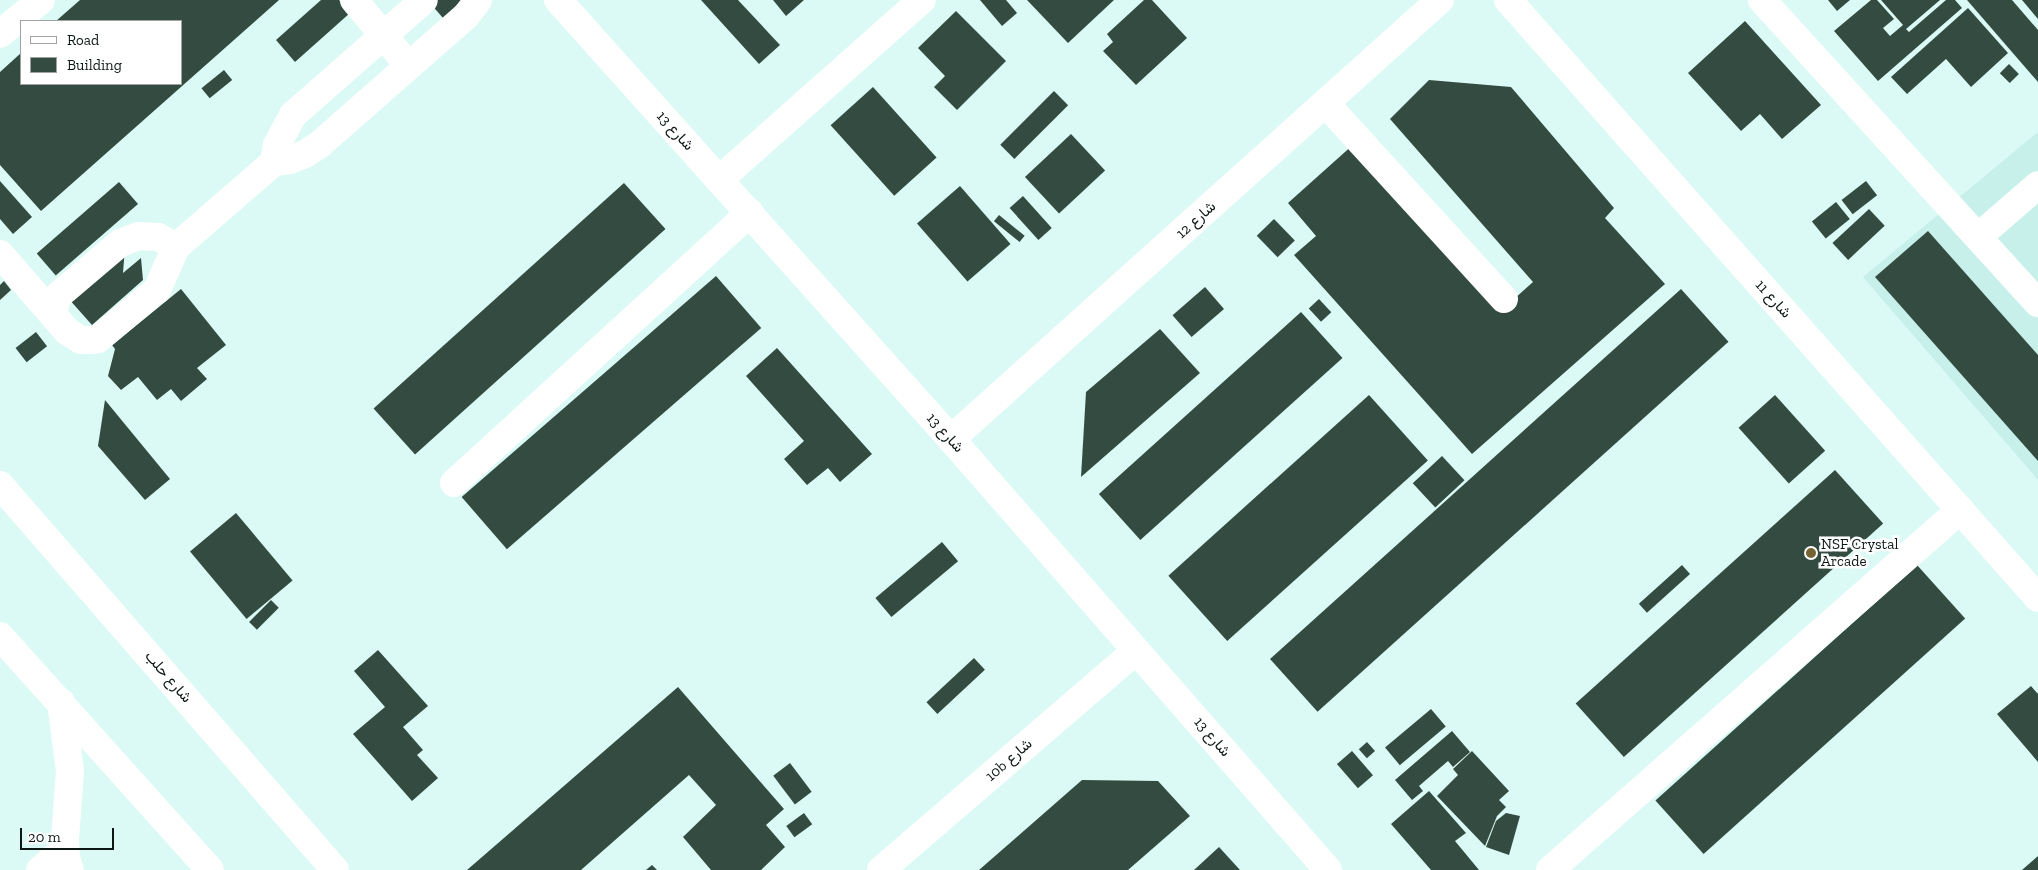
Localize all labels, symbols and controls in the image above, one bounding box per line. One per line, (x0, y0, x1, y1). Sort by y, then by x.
legend (20, 20, 182, 85)
text: Road (67, 31, 99, 49)
text: Building (67, 56, 122, 74)
street label: شارع 13 (653, 108, 697, 154)
street label: شارع 12 (1172, 198, 1220, 242)
street label: شارع 11 (1751, 276, 1795, 322)
street label: شارع 13 (923, 410, 967, 456)
place label: NSF Crystal Arcade (1821, 535, 1899, 570)
marker: NSF Crystal Arcade (1805, 547, 1817, 559)
street label: شارع حلب (141, 648, 195, 706)
street label: شارع 13 (1190, 713, 1234, 761)
street label: 10b شارع (982, 735, 1036, 785)
scale bar (22, 818, 116, 850)
text: 20 m (28, 828, 61, 846)

